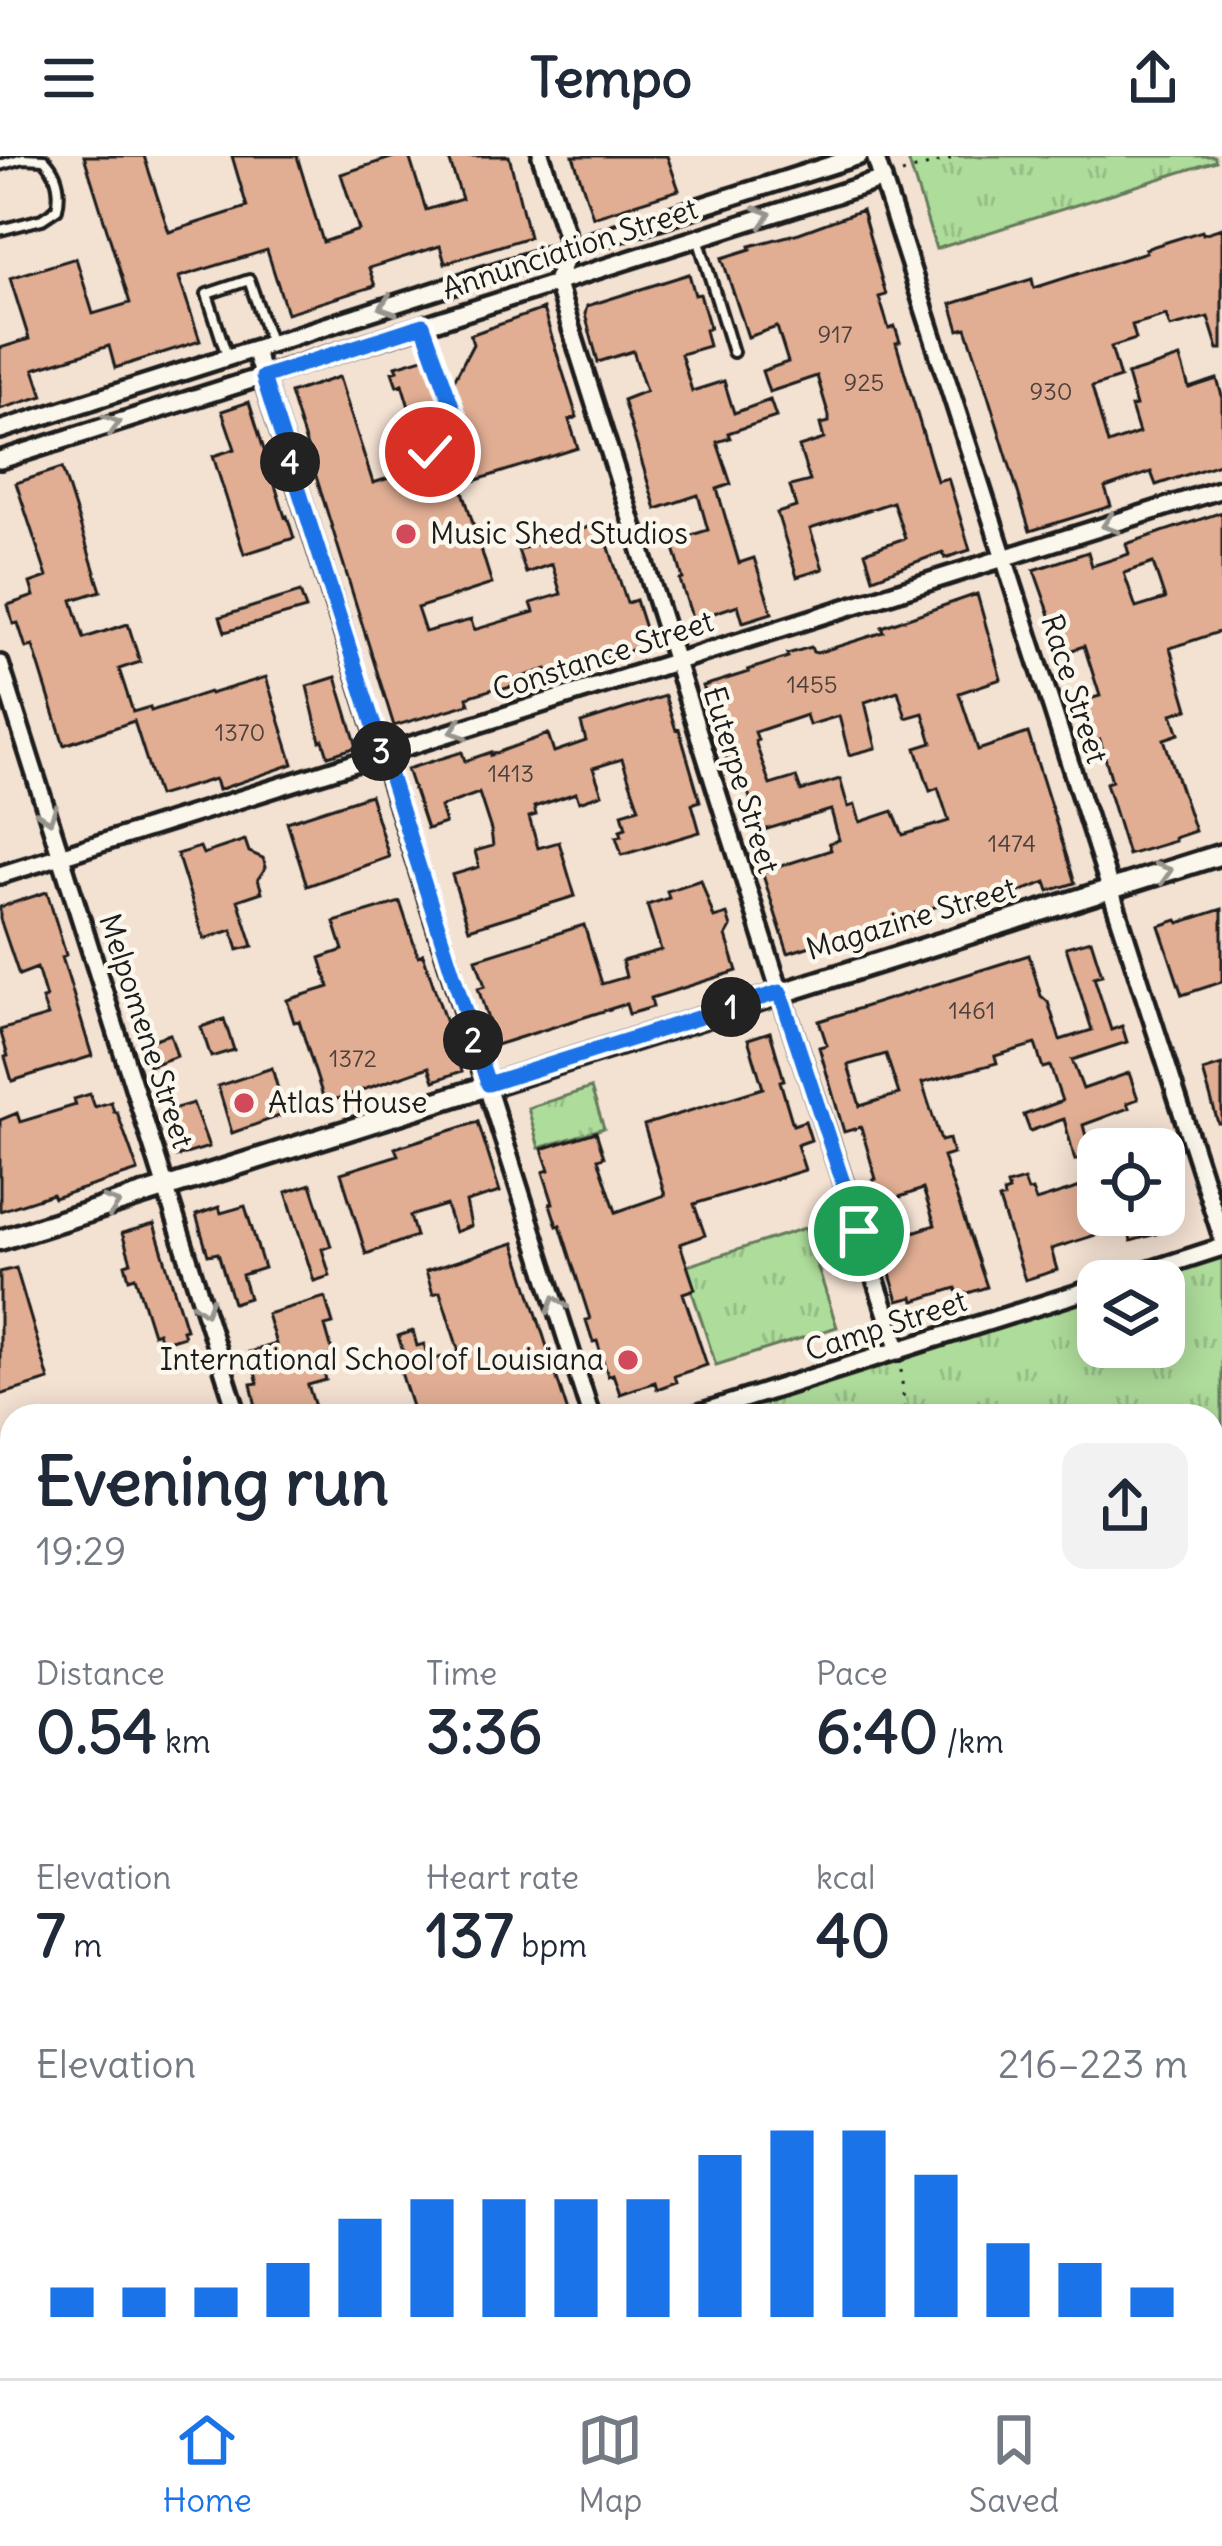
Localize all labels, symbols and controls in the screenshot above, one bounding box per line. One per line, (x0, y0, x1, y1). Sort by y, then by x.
text: Tempo (530, 44, 692, 112)
icon: menu (36, 45, 102, 111)
icon: share (1120, 45, 1186, 111)
street label: Annunciation Street (437, 189, 702, 307)
one-way arrow (752, 206, 773, 231)
one-way arrow (377, 292, 398, 317)
house number: 917 (817, 319, 853, 349)
house number: 925 (844, 367, 884, 397)
house number: 930 (1029, 376, 1073, 406)
pin (379, 401, 481, 503)
one-way arrow (101, 414, 122, 439)
icon: check (397, 419, 463, 485)
pin: 4 (260, 432, 320, 492)
text: 4 (280, 441, 300, 483)
one-way arrow (1100, 510, 1121, 535)
place label: Music Shed Studios (430, 514, 688, 552)
marker: Music Shed Studios (393, 521, 419, 547)
street label: Constance Street (487, 601, 718, 709)
street label: Race Street (1033, 610, 1117, 768)
house number: 1455 (787, 669, 838, 699)
street label: Euterpe Street (696, 682, 788, 878)
one-way arrow (448, 716, 469, 741)
house number: 1370 (215, 717, 265, 747)
pin: 3 (351, 721, 411, 781)
text: 3 (372, 730, 390, 772)
house number: 1413 (488, 758, 534, 788)
one-way arrow (34, 804, 59, 825)
house number: 1474 (988, 828, 1036, 858)
one-way arrow (1153, 861, 1174, 886)
street label: Magazine Street (801, 868, 1020, 968)
street label: Melpomene Street (91, 909, 203, 1153)
pin: 1 (701, 977, 761, 1037)
text: 1 (724, 986, 738, 1028)
house number: 1461 (949, 995, 995, 1025)
pin: 2 (443, 1010, 503, 1070)
text: 2 (464, 1019, 482, 1061)
house number: 1372 (329, 1043, 377, 1073)
place label: Atlas House (268, 1083, 427, 1121)
marker: Atlas House (231, 1090, 257, 1116)
map controls (1077, 1128, 1185, 1368)
button: locate (1077, 1128, 1185, 1236)
pin (808, 1180, 910, 1282)
one-way arrow (101, 1194, 122, 1219)
icon: arrive (826, 1198, 892, 1264)
button: layers (1077, 1260, 1185, 1368)
street label: Camp Street (800, 1281, 971, 1369)
one-way arrow (545, 1294, 570, 1315)
one-way arrow (190, 1296, 215, 1317)
place label: International School of Louisiana (160, 1340, 604, 1378)
marker: International School of Louisiana (615, 1347, 641, 1373)
text: Evening run (36, 1440, 389, 1523)
button: share (1062, 1443, 1188, 1569)
text: 19:29 (36, 1527, 127, 1576)
text: Distance (36, 1652, 165, 1694)
text: Time (426, 1652, 497, 1694)
text: Pace (816, 1652, 888, 1694)
text: 0.54 (36, 1694, 157, 1769)
text: 3:36 (426, 1694, 542, 1769)
text: 6:40 (816, 1694, 938, 1769)
text: km (157, 1720, 211, 1762)
text: /km (938, 1720, 1004, 1762)
text: Elevation (36, 1856, 171, 1898)
text: Heart rate (426, 1856, 579, 1898)
text: kcal (816, 1856, 875, 1898)
text: 7 (36, 1898, 65, 1973)
text: 137 (426, 1898, 513, 1973)
text: 40 (816, 1898, 890, 1973)
text: m (65, 1924, 102, 1966)
text: bpm (513, 1924, 587, 1966)
text: Elevation (36, 2040, 196, 2089)
text: 216–223 m (998, 2040, 1188, 2089)
tab: Home (163, 2407, 252, 2521)
tab: Map (577, 2407, 643, 2521)
tab: Saved (969, 2407, 1059, 2521)

